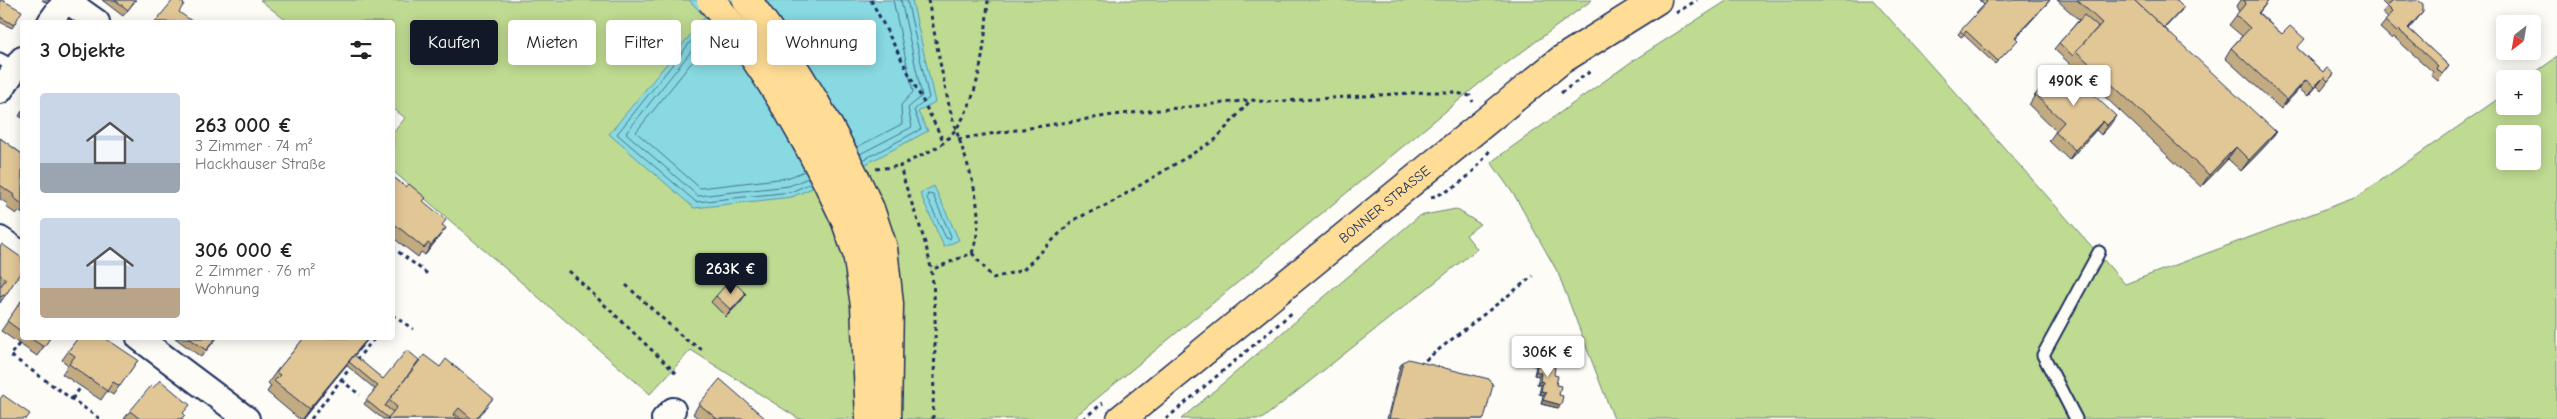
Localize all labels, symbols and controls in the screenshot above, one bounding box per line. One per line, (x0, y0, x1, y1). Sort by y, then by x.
north arrow (2496, 15, 2541, 60)
map controls (2496, 15, 2541, 170)
chip: Kaufen (410, 20, 498, 65)
chip: Mieten (508, 20, 596, 65)
chip: Filter (606, 20, 681, 65)
chip: Neu (691, 20, 757, 65)
chip: Wohnung (767, 20, 876, 65)
icon: filters (347, 36, 375, 64)
text: 3 Objekte (40, 38, 125, 62)
pin: 490K € (2033, 64, 2115, 107)
button: + (2496, 70, 2541, 115)
text: 490K € (2049, 72, 2099, 90)
icon: home (80, 113, 140, 173)
text: 263 000 € (195, 113, 292, 137)
button: − (2496, 125, 2541, 170)
text: 3 Zimmer · 74 m² (195, 137, 312, 155)
text: Hackhauser Straße (195, 155, 326, 173)
street label: BONNER STRASSE (1335, 162, 1434, 246)
icon: home (80, 238, 140, 298)
text: 306 000 € (195, 238, 294, 262)
pin: 263K € (690, 252, 772, 295)
text: 263K € (706, 260, 756, 278)
text: 2 Zimmer · 76 m² (195, 262, 315, 280)
text: Wohnung (195, 280, 260, 298)
pin: 306K € (1507, 336, 1589, 378)
text: 306K € (1522, 343, 1574, 361)

